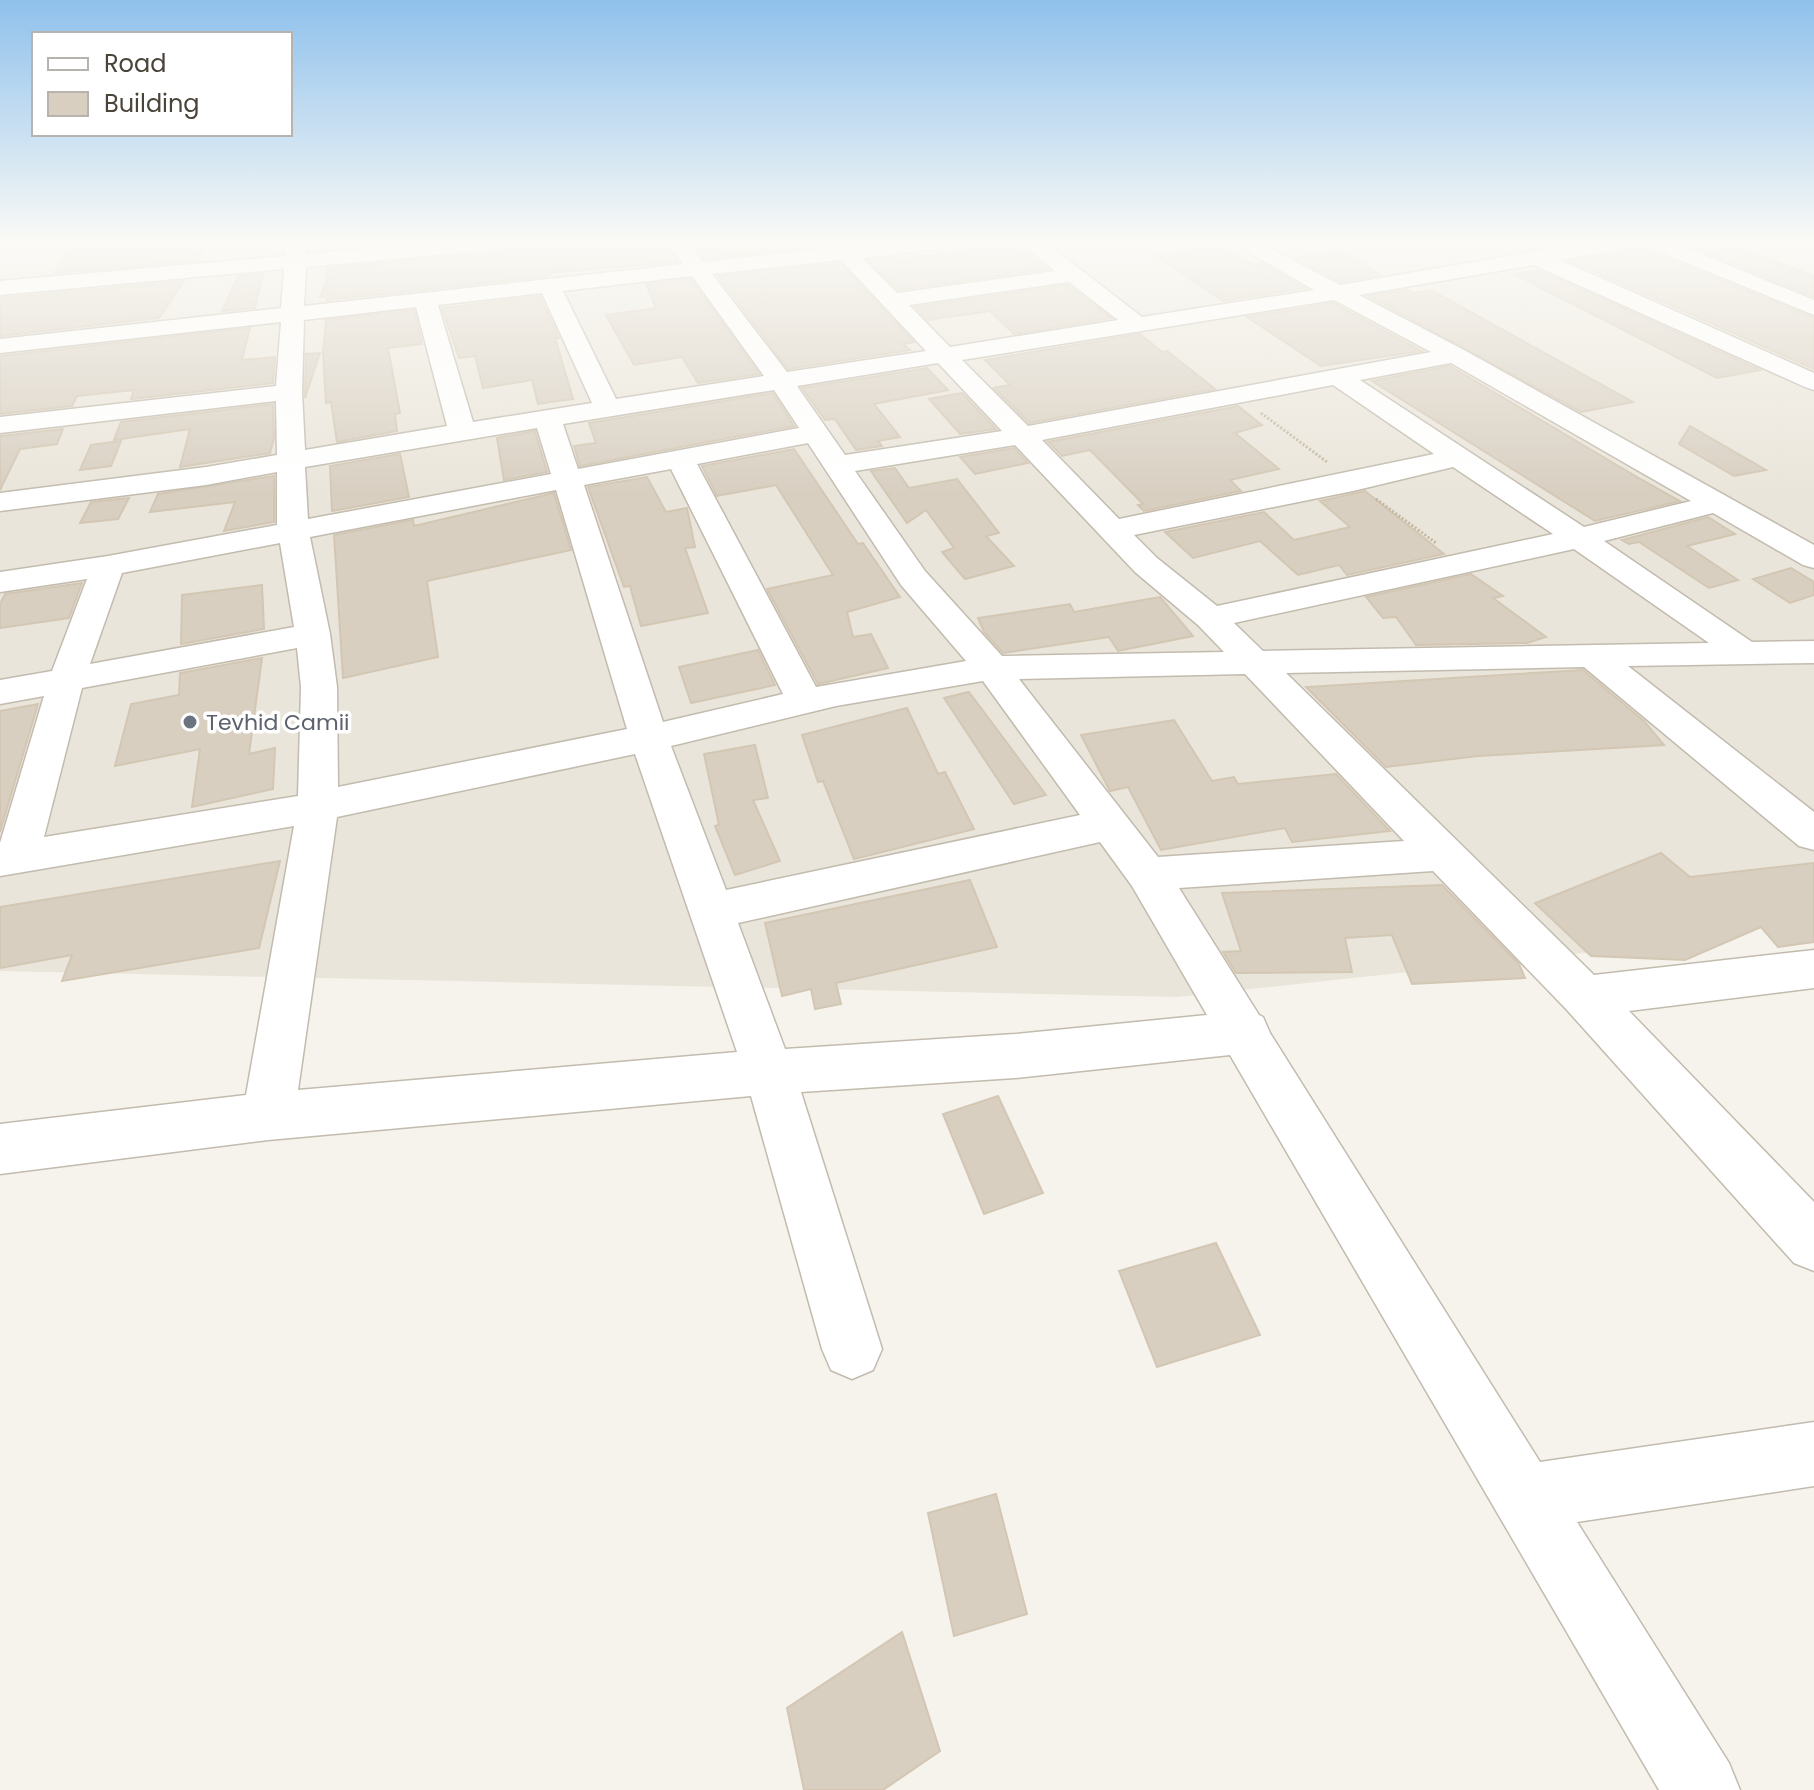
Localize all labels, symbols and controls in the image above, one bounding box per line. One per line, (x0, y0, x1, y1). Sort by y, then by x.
legend (32, 32, 292, 136)
text: Road (104, 47, 166, 80)
text: Building (104, 87, 200, 120)
place label: Tevhid Camii (206, 707, 349, 738)
marker: Tevhid Camii (181, 713, 199, 731)

